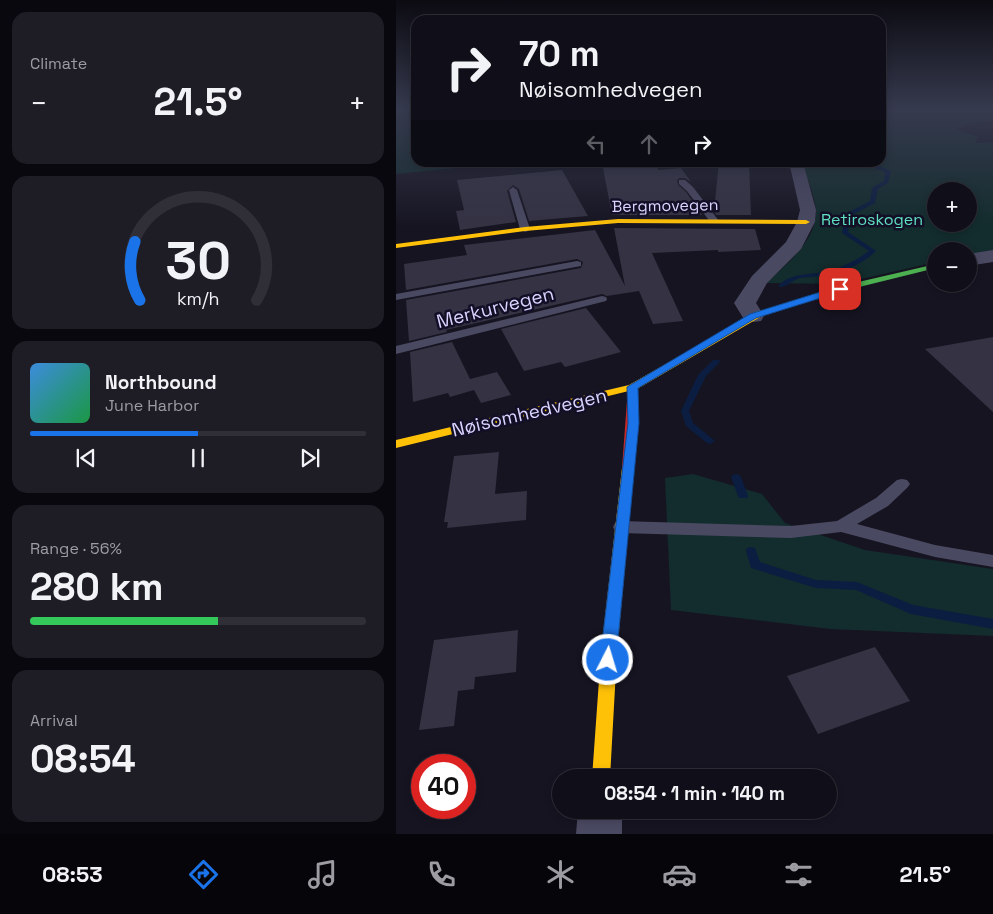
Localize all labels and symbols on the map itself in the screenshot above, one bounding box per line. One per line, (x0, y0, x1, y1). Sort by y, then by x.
street label: Bergmovegen (611, 194, 719, 217)
park label: Retiroskogen (821, 209, 923, 230)
pin (819, 268, 861, 310)
street label: Merkurvegen (434, 281, 556, 334)
street label: Nøisomhedvegen (449, 382, 609, 442)
position arrow (581, 633, 633, 685)
speed limit sign: 40 (411, 754, 476, 819)

